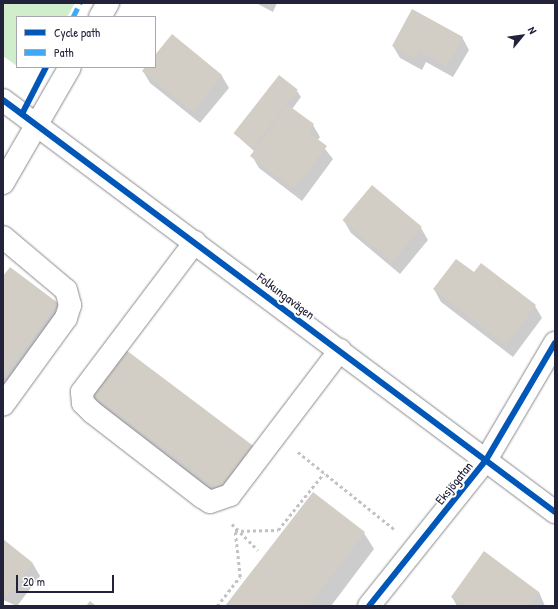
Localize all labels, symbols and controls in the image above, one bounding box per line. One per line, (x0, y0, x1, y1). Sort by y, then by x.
legend (16, 16, 156, 68)
north arrow (502, 16, 542, 56)
text: Cycle path (54, 24, 100, 41)
text: N (525, 24, 540, 36)
text: Path (54, 44, 74, 61)
street label: Folkungavägen (254, 269, 318, 323)
street label: Eksjögatan (432, 458, 476, 508)
scale bar (18, 567, 116, 593)
text: 20 m (23, 573, 45, 590)

